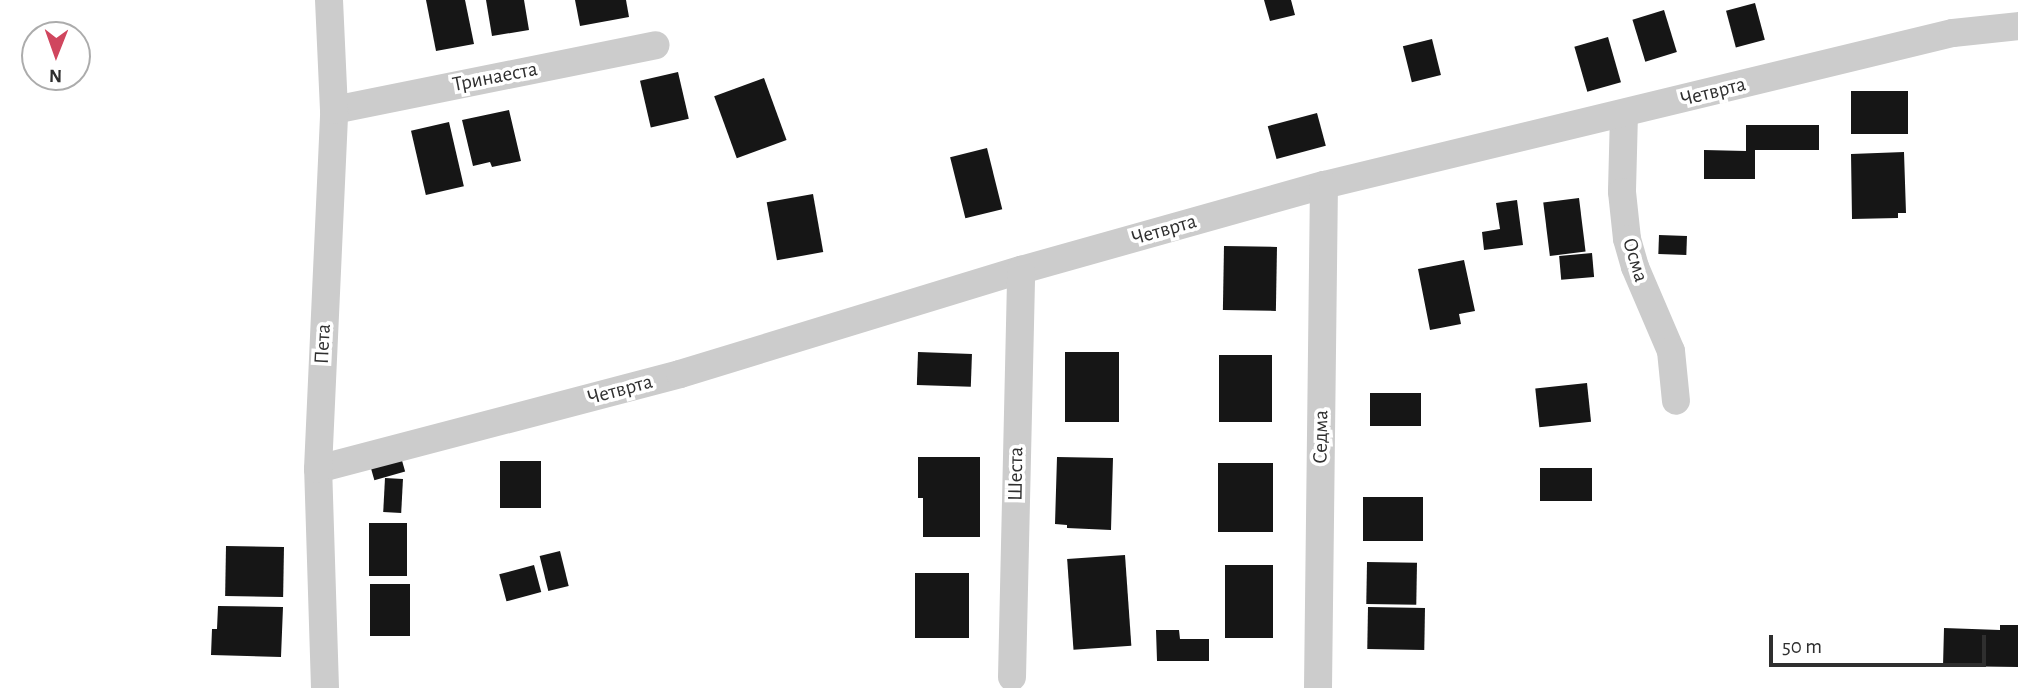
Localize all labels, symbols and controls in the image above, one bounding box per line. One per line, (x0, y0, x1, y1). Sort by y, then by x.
north arrow (21, 21, 91, 91)
street label: Тринаеста (450, 56, 540, 98)
text: N (49, 66, 62, 85)
street label: Четврта (1678, 72, 1748, 112)
street label: Четврта (1129, 209, 1199, 251)
street label: Осма (1616, 235, 1654, 285)
street label: Пета (309, 323, 337, 365)
street label: Четврта (585, 369, 655, 411)
street label: Седма (1308, 410, 1334, 464)
street label: Шеста (1003, 447, 1029, 501)
scale bar (1773, 622, 1990, 666)
text: 50 m (1782, 636, 1822, 657)

